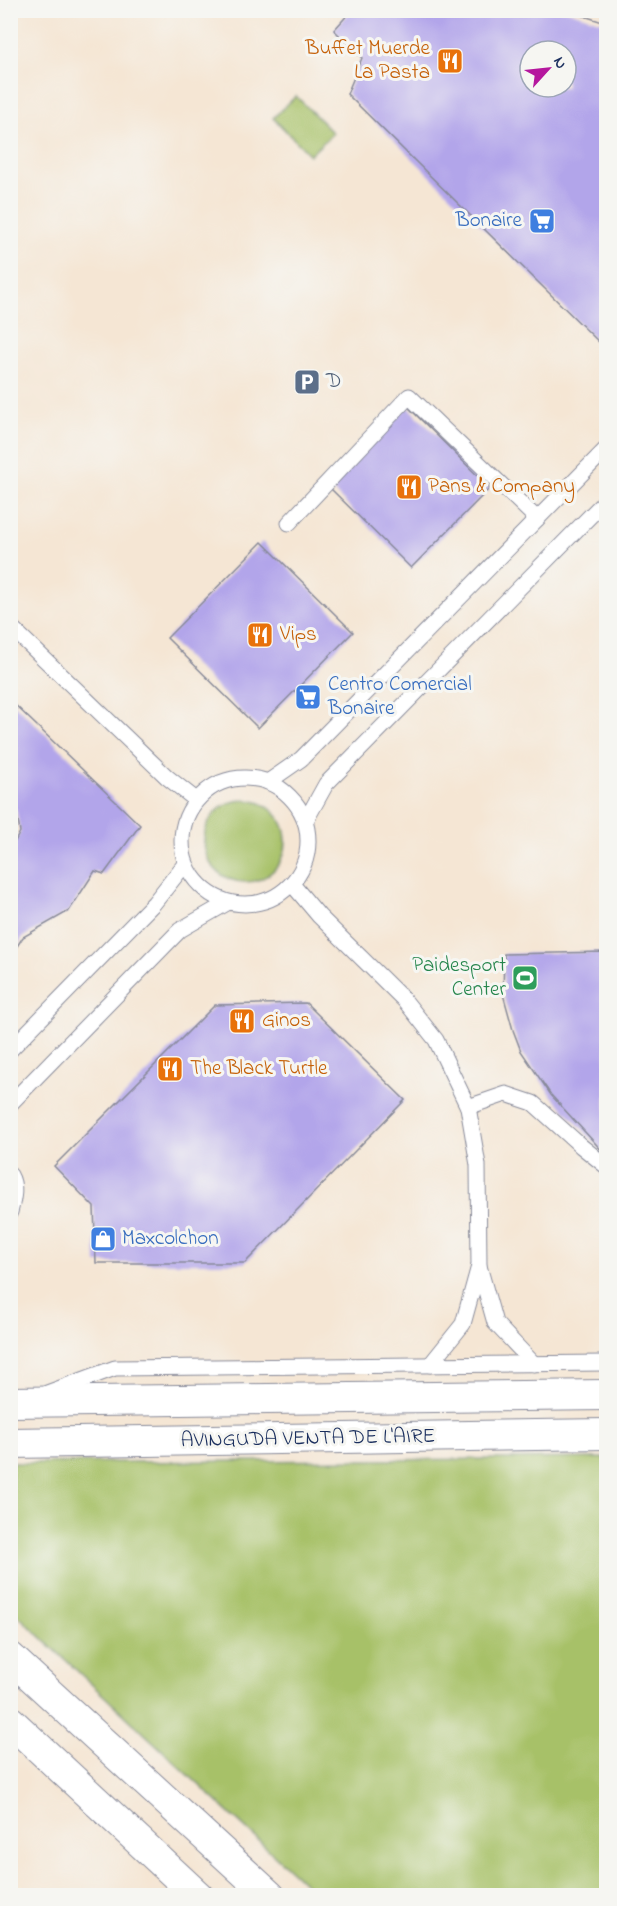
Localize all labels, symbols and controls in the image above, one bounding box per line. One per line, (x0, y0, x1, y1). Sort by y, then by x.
place label: Buffet Muerde La Pasta (304, 34, 431, 88)
north arrow (518, 39, 578, 99)
restaurant icon: Buffet Muerde La Pasta (435, 46, 465, 76)
text: N (546, 53, 573, 74)
place label: Bonaire (455, 206, 523, 236)
supermarket icon: Bonaire (527, 206, 557, 236)
parking icon: D (292, 367, 322, 397)
place label: D (325, 367, 341, 397)
restaurant icon: Pans & Company (394, 472, 424, 502)
place label: Pans & Company (428, 472, 575, 504)
restaurant icon: Vips (245, 620, 275, 650)
place label: Vips (279, 620, 317, 650)
place label: Centro Comercial Bonaire (327, 670, 472, 724)
supermarket icon: Centro Comercial Bonaire (293, 682, 323, 712)
place label: Paidesport Center (412, 951, 506, 1005)
sports icon: Paidesport Center (510, 963, 540, 993)
restaurant icon: Ginos (227, 1006, 257, 1036)
place label: Ginos (262, 1006, 311, 1036)
restaurant icon: The Black Turtle (155, 1054, 185, 1084)
place label: The Black Turtle (190, 1054, 328, 1084)
shop icon: Maxcolchon (88, 1224, 118, 1254)
place label: Maxcolchon (122, 1224, 219, 1254)
street label: AVINGUDA VENTA DE L'AIRE (181, 1422, 435, 1456)

